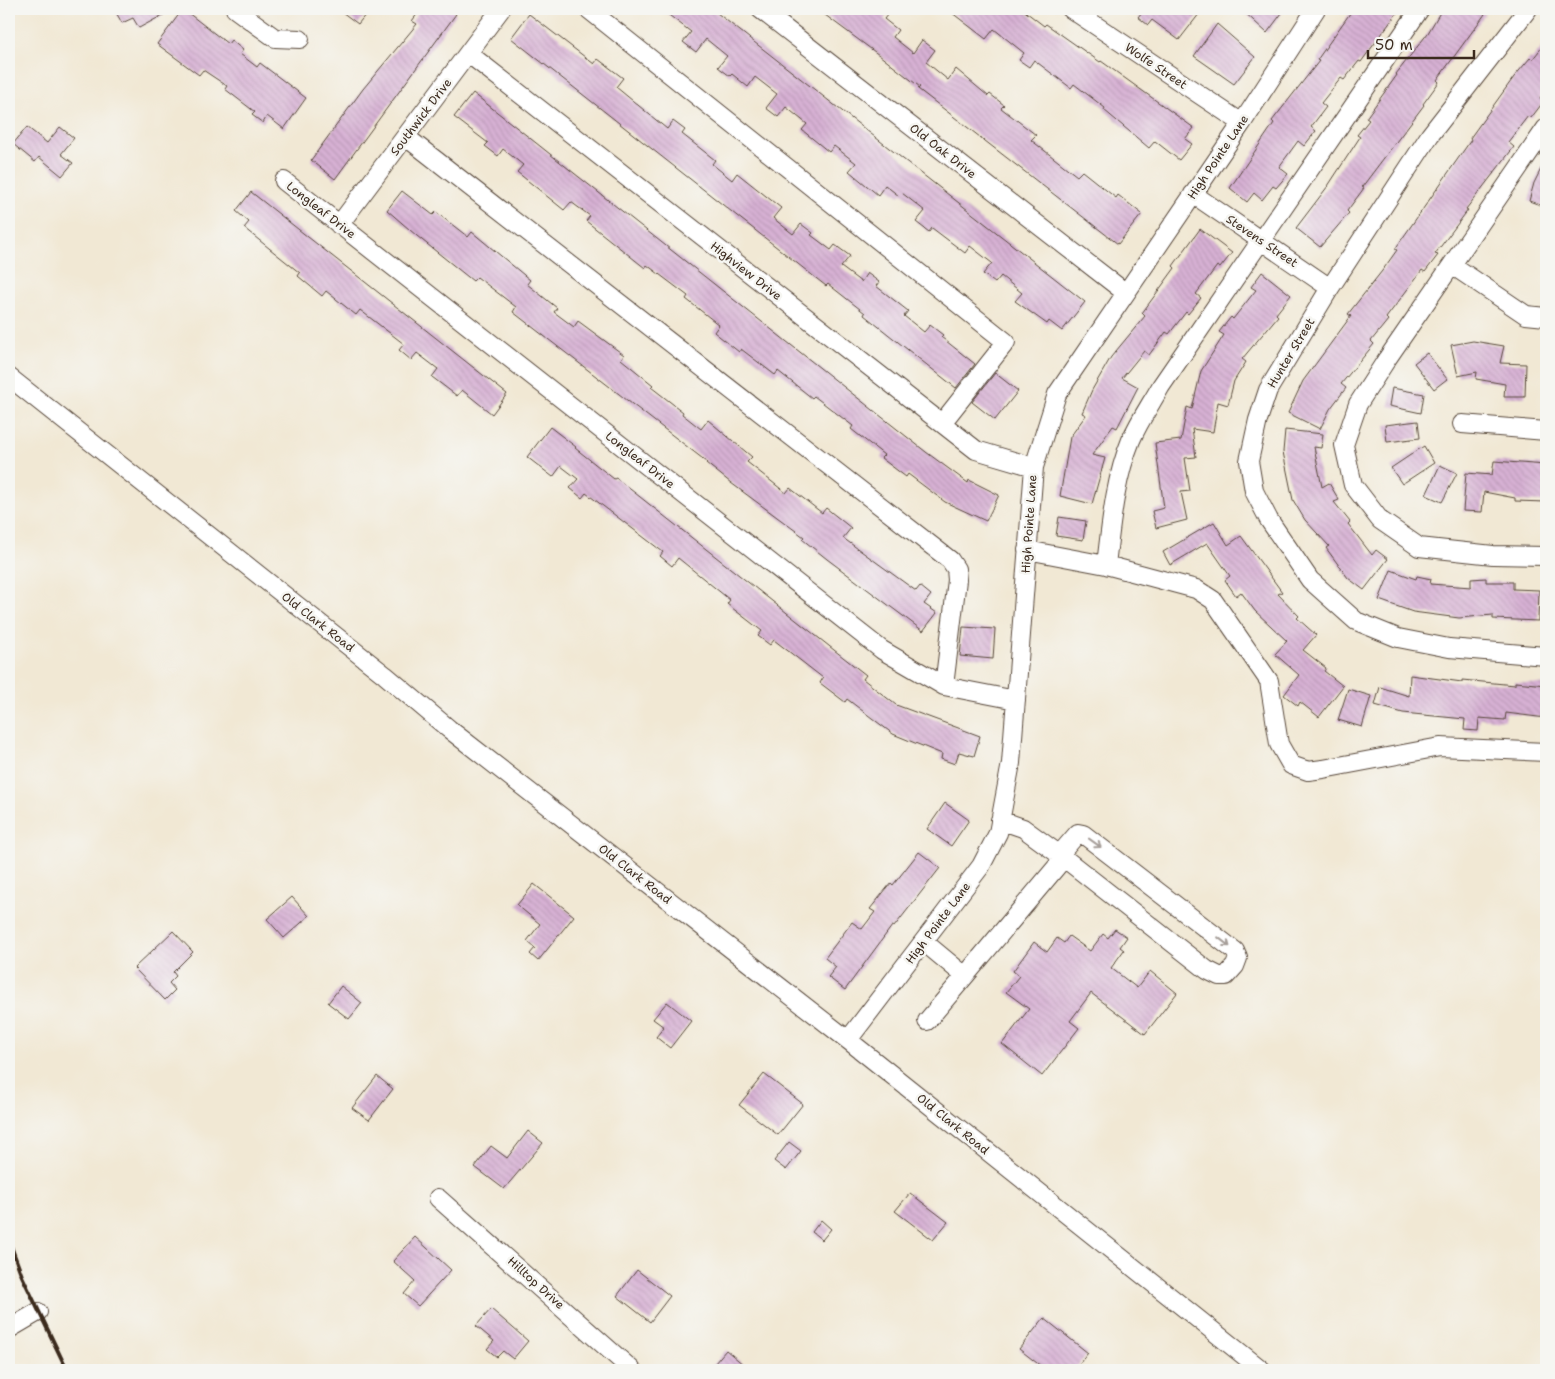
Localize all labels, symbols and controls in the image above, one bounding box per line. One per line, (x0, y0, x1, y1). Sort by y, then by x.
scale bar (1368, 28, 1474, 60)
text: 50 m (1375, 35, 1413, 55)
street label: Wolfe Street (1122, 39, 1190, 93)
street label: Southwick Drive (387, 75, 455, 159)
street label: High Pointe Lane (1184, 111, 1252, 202)
street label: Old Oak Drive (906, 120, 980, 182)
street label: Longleaf Drive (283, 178, 359, 242)
street label: Stevens Street (1223, 211, 1301, 271)
street label: Highview Drive (707, 238, 785, 304)
street label: Hunter Street (1264, 315, 1318, 391)
street label: Longleaf Drive (602, 428, 678, 492)
street label: High Pointe Lane (1018, 474, 1040, 574)
street label: Old Clark Road (278, 588, 358, 656)
one-way arrow (1088, 838, 1102, 848)
street label: Old Clark Road (595, 840, 675, 908)
street label: High Pointe Lane (902, 879, 974, 967)
one-way arrow (1217, 937, 1230, 948)
street label: Old Clark Road (914, 1090, 993, 1158)
street label: Hilltop Drive (504, 1253, 568, 1313)

